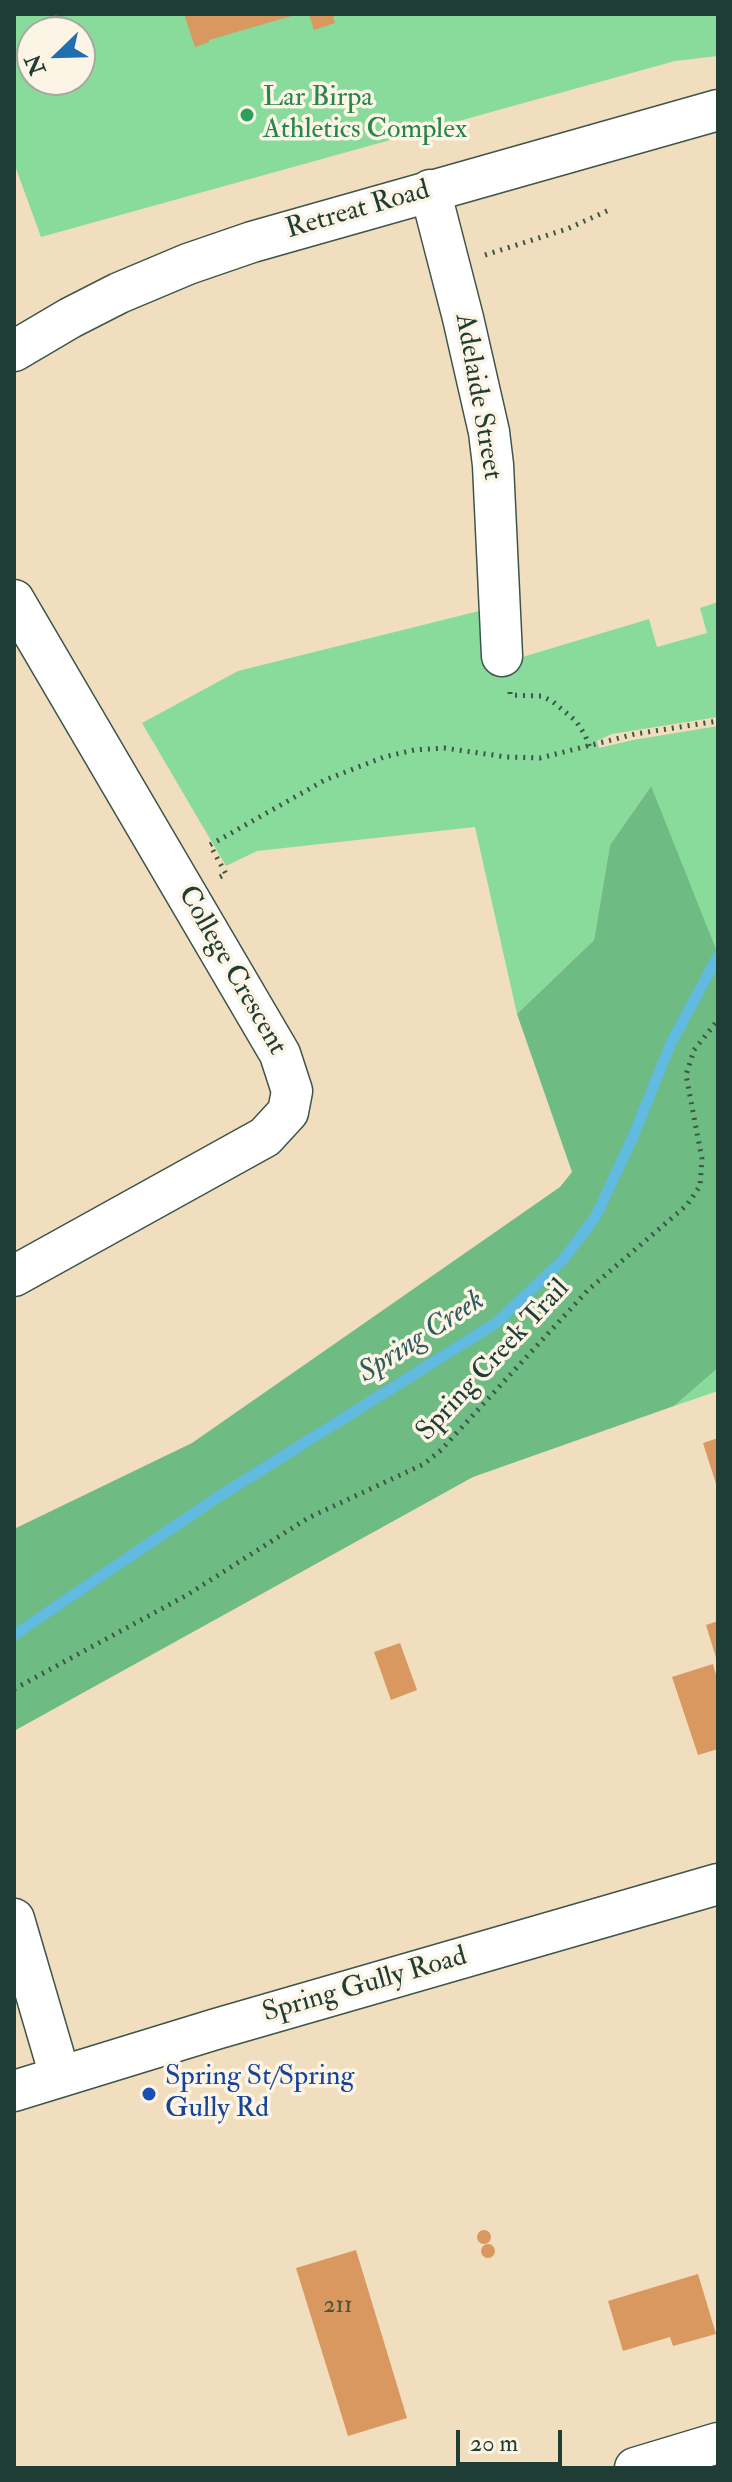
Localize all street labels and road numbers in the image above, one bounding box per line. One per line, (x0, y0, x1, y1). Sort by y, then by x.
street label: Retreat Road (282, 174, 434, 248)
street label: Adelaide Street (446, 311, 508, 483)
street label: College Crescent (169, 881, 293, 1061)
street label: Spring Creek Trail (410, 1273, 578, 1449)
street label: Spring Gully Road (259, 1941, 471, 2031)

